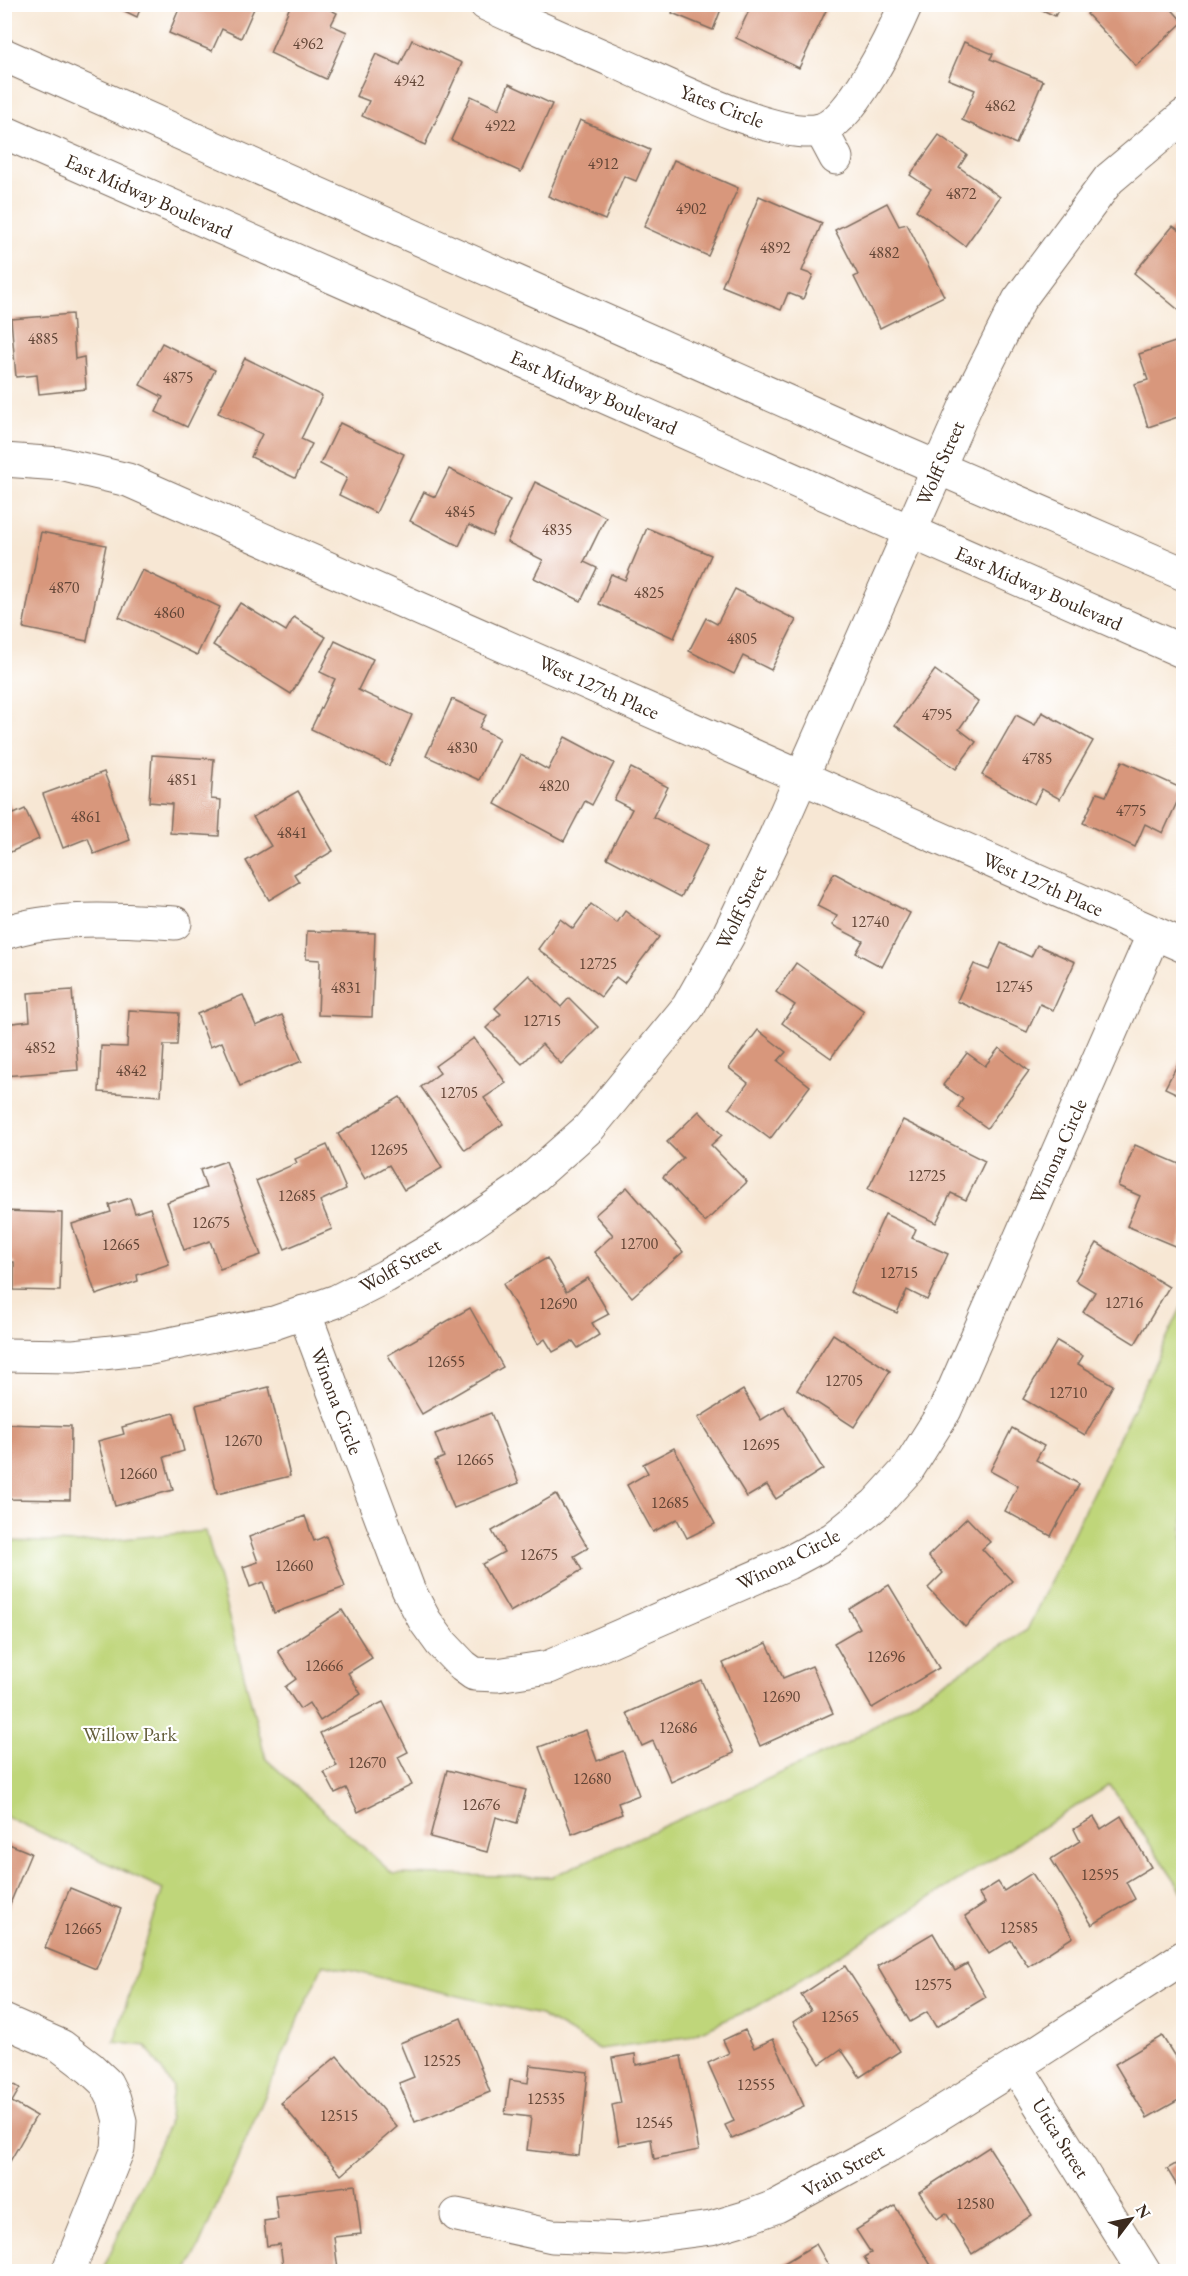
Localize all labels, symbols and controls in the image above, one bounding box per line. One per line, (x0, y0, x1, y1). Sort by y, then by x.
house number: 4962 (293, 33, 324, 54)
house number: 4942 (394, 70, 425, 91)
street label: Yates Circle (676, 78, 768, 134)
house number: 4862 (985, 95, 1016, 116)
house number: 4922 (485, 115, 516, 136)
street label: East Midway Boulevard (61, 147, 238, 245)
house number: 4912 (588, 153, 619, 174)
house number: 4872 (946, 183, 977, 204)
house number: 4902 (676, 198, 707, 219)
house number: 4892 (760, 237, 791, 258)
house number: 4882 (869, 242, 900, 263)
house number: 4885 (28, 328, 58, 349)
street label: East Midway Boulevard (506, 343, 683, 441)
house number: 4875 (163, 367, 193, 388)
street label: Wolff Street (910, 416, 971, 509)
house number: 4845 (445, 501, 475, 522)
house number: 4835 (542, 519, 572, 540)
street label: East Midway Boulevard (951, 539, 1128, 637)
house number: 4870 (49, 577, 80, 598)
house number: 4825 (634, 582, 664, 603)
house number: 4860 (154, 602, 185, 623)
house number: 4805 (727, 628, 757, 649)
street label: West 127th Place (535, 649, 664, 725)
house number: 4795 (922, 704, 952, 725)
house number: 4830 (447, 737, 478, 758)
house number: 4785 (1022, 748, 1052, 769)
house number: 4851 (167, 769, 197, 790)
house number: 4820 (539, 775, 570, 796)
house number: 4775 (1116, 800, 1146, 821)
house number: 4861 (71, 806, 101, 827)
house number: 4841 (277, 822, 307, 843)
street label: West 127th Place (979, 846, 1108, 922)
street label: Wolff Street (710, 860, 773, 953)
house number: 12740 (851, 911, 890, 932)
house number: 12725 (579, 953, 617, 974)
house number: 12745 (995, 976, 1033, 997)
house number: 4831 (331, 977, 361, 998)
house number: 12715 (523, 1010, 561, 1031)
house number: 4852 (25, 1037, 56, 1058)
house number: 4842 (116, 1060, 147, 1081)
house number: 12705 (440, 1082, 478, 1103)
street label: Winona Circle (1023, 1094, 1093, 1208)
house number: 12695 (370, 1139, 408, 1160)
house number: 12725 (908, 1165, 946, 1186)
house number: 12685 (278, 1185, 316, 1206)
house number: 12675 (192, 1212, 230, 1233)
street label: Wolff Street (354, 1231, 446, 1299)
house number: 12700 (620, 1233, 659, 1254)
house number: 12665 (102, 1234, 140, 1255)
house number: 12715 (880, 1262, 918, 1283)
house number: 12716 (1105, 1292, 1144, 1313)
house number: 12690 (539, 1293, 578, 1314)
street label: Winona Circle (305, 1344, 369, 1458)
house number: 12655 (427, 1351, 465, 1372)
house number: 12705 (825, 1370, 863, 1391)
house number: 12710 (1049, 1382, 1088, 1403)
house number: 12670 (224, 1430, 263, 1451)
house number: 12695 (742, 1434, 780, 1455)
house number: 12665 (456, 1449, 494, 1470)
house number: 12660 (119, 1463, 158, 1484)
house number: 12685 (651, 1492, 689, 1513)
street label: Winona Circle (732, 1522, 844, 1596)
house number: 12675 (520, 1544, 558, 1565)
house number: 12660 (275, 1555, 314, 1576)
house number: 12696 (867, 1646, 906, 1667)
house number: 12666 (305, 1655, 344, 1676)
house number: 12690 (762, 1686, 801, 1707)
house number: 12686 (659, 1717, 698, 1738)
park label: Willow Park (83, 1721, 178, 1747)
house number: 12670 (348, 1752, 387, 1773)
house number: 12680 (573, 1768, 612, 1789)
house number: 12676 (462, 1794, 501, 1815)
house number: 12595 (1081, 1864, 1119, 1885)
house number: 12585 (1000, 1917, 1038, 1938)
house number: 12665 (64, 1918, 102, 1939)
house number: 12575 (914, 1974, 952, 1995)
house number: 12565 (821, 2006, 859, 2027)
house number: 12525 (423, 2050, 461, 2071)
house number: 12555 (737, 2074, 775, 2095)
house number: 12535 (527, 2088, 565, 2109)
street label: Utica Street (1026, 2093, 1096, 2184)
house number: 12515 (320, 2105, 358, 2126)
house number: 12545 (635, 2112, 673, 2133)
street label: Vrain Street (797, 2137, 889, 2203)
north arrow (1101, 2189, 1161, 2249)
house number: 12580 (956, 2193, 995, 2214)
text: N (1131, 2200, 1156, 2222)

